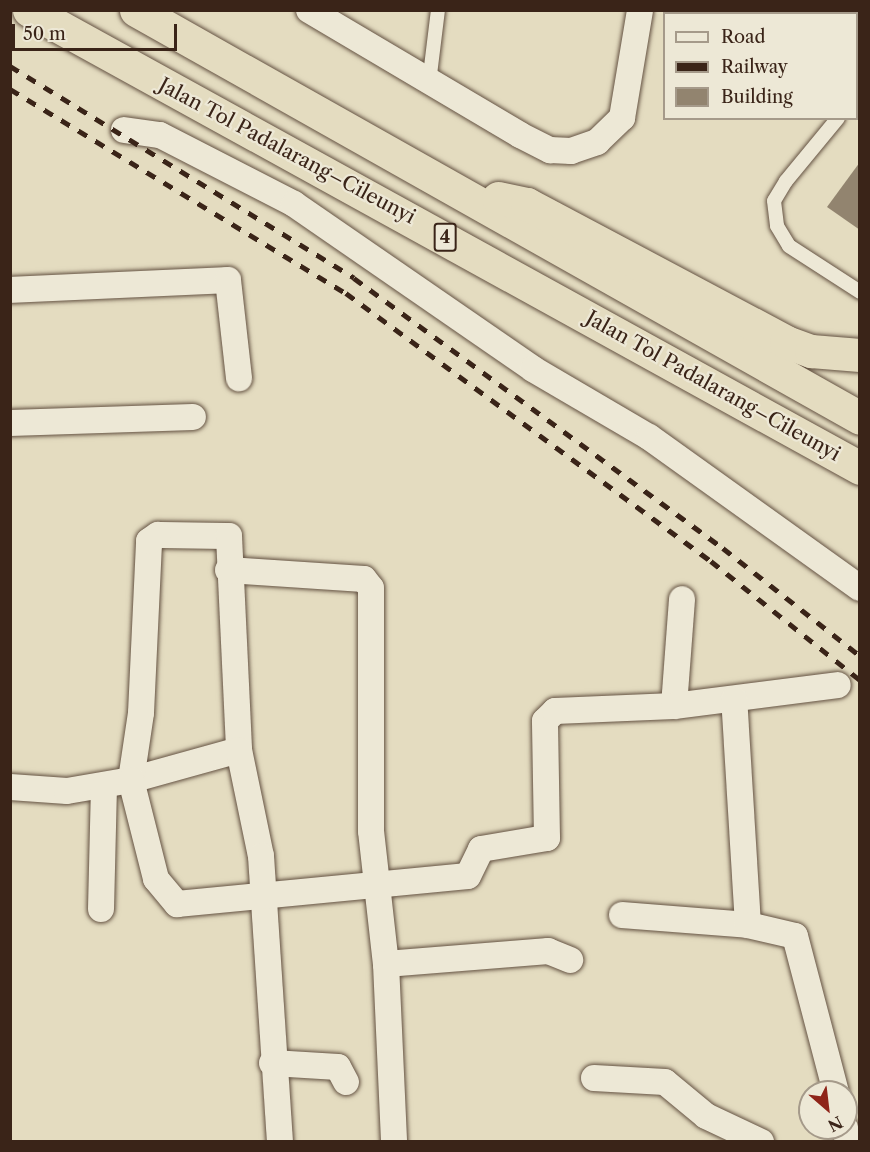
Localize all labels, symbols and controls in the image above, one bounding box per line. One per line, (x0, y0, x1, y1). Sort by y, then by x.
scale bar (15, 12, 180, 50)
legend (663, 12, 858, 120)
text: 50 m (23, 23, 66, 45)
text: Road (721, 26, 766, 48)
text: Railway (721, 56, 788, 78)
street label: Jalan Tol Padalarang–Cileunyi (154, 73, 420, 229)
text: Building (721, 86, 793, 108)
road number: 4 (433, 222, 457, 252)
street label: Jalan Tol Padalarang–Cileunyi (581, 306, 845, 466)
north arrow (798, 1080, 858, 1140)
text: N (825, 1112, 846, 1136)

